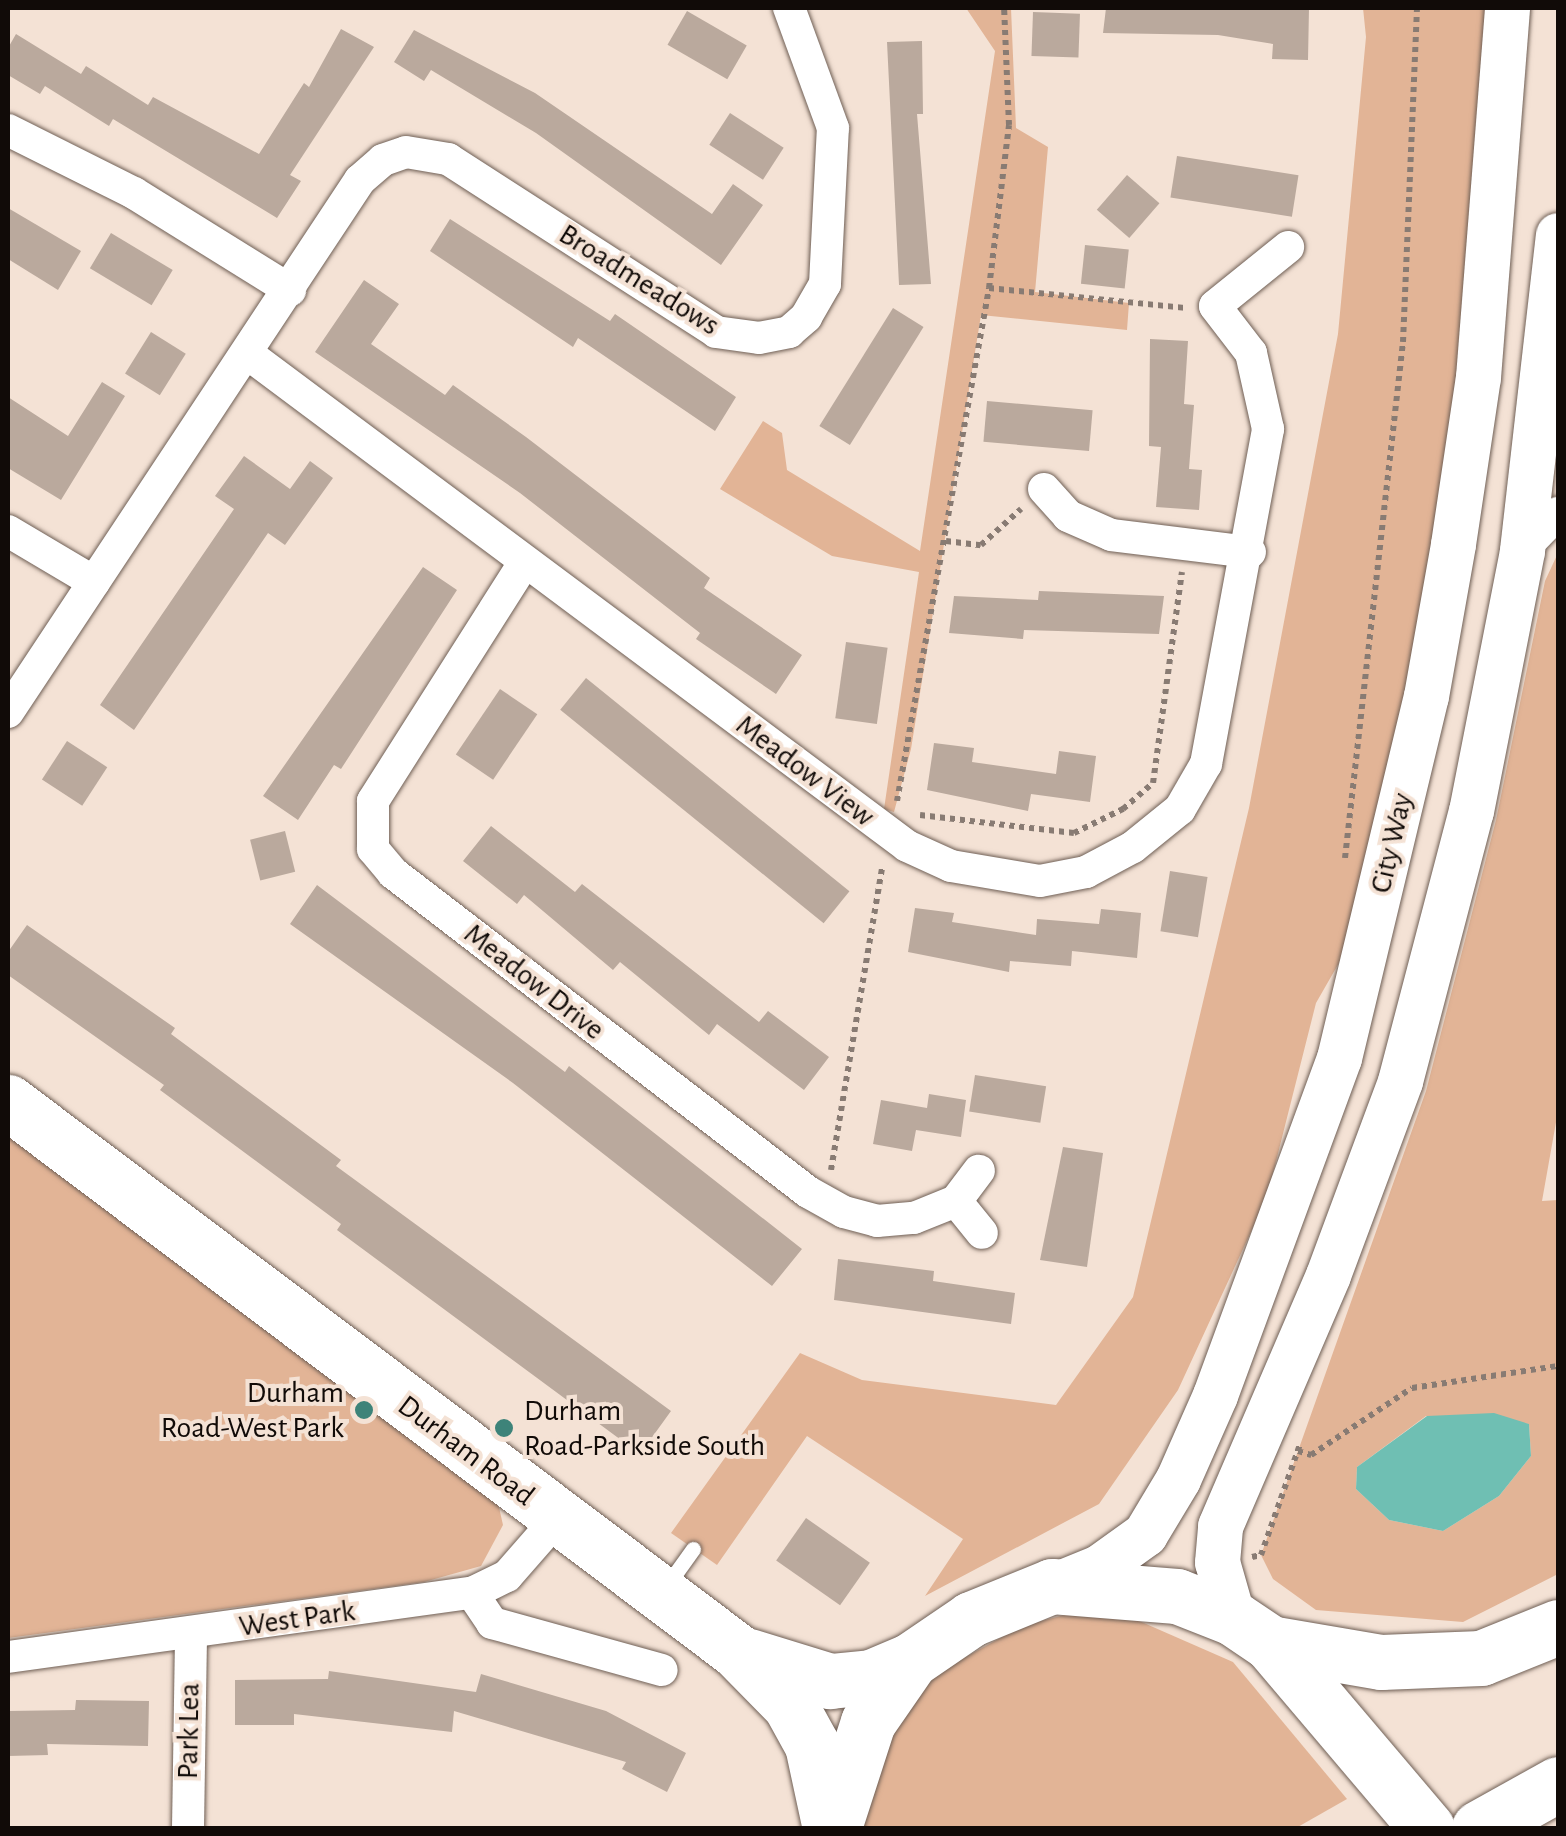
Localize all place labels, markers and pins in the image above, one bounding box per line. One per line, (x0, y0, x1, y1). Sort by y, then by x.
place label: Durham Road-West Park (161, 1375, 344, 1446)
place label: Durham Road-Parkside South (524, 1393, 765, 1464)
marker: Durham Road-West Park (353, 1399, 375, 1421)
marker: Durham Road-Parkside South (493, 1417, 515, 1439)

